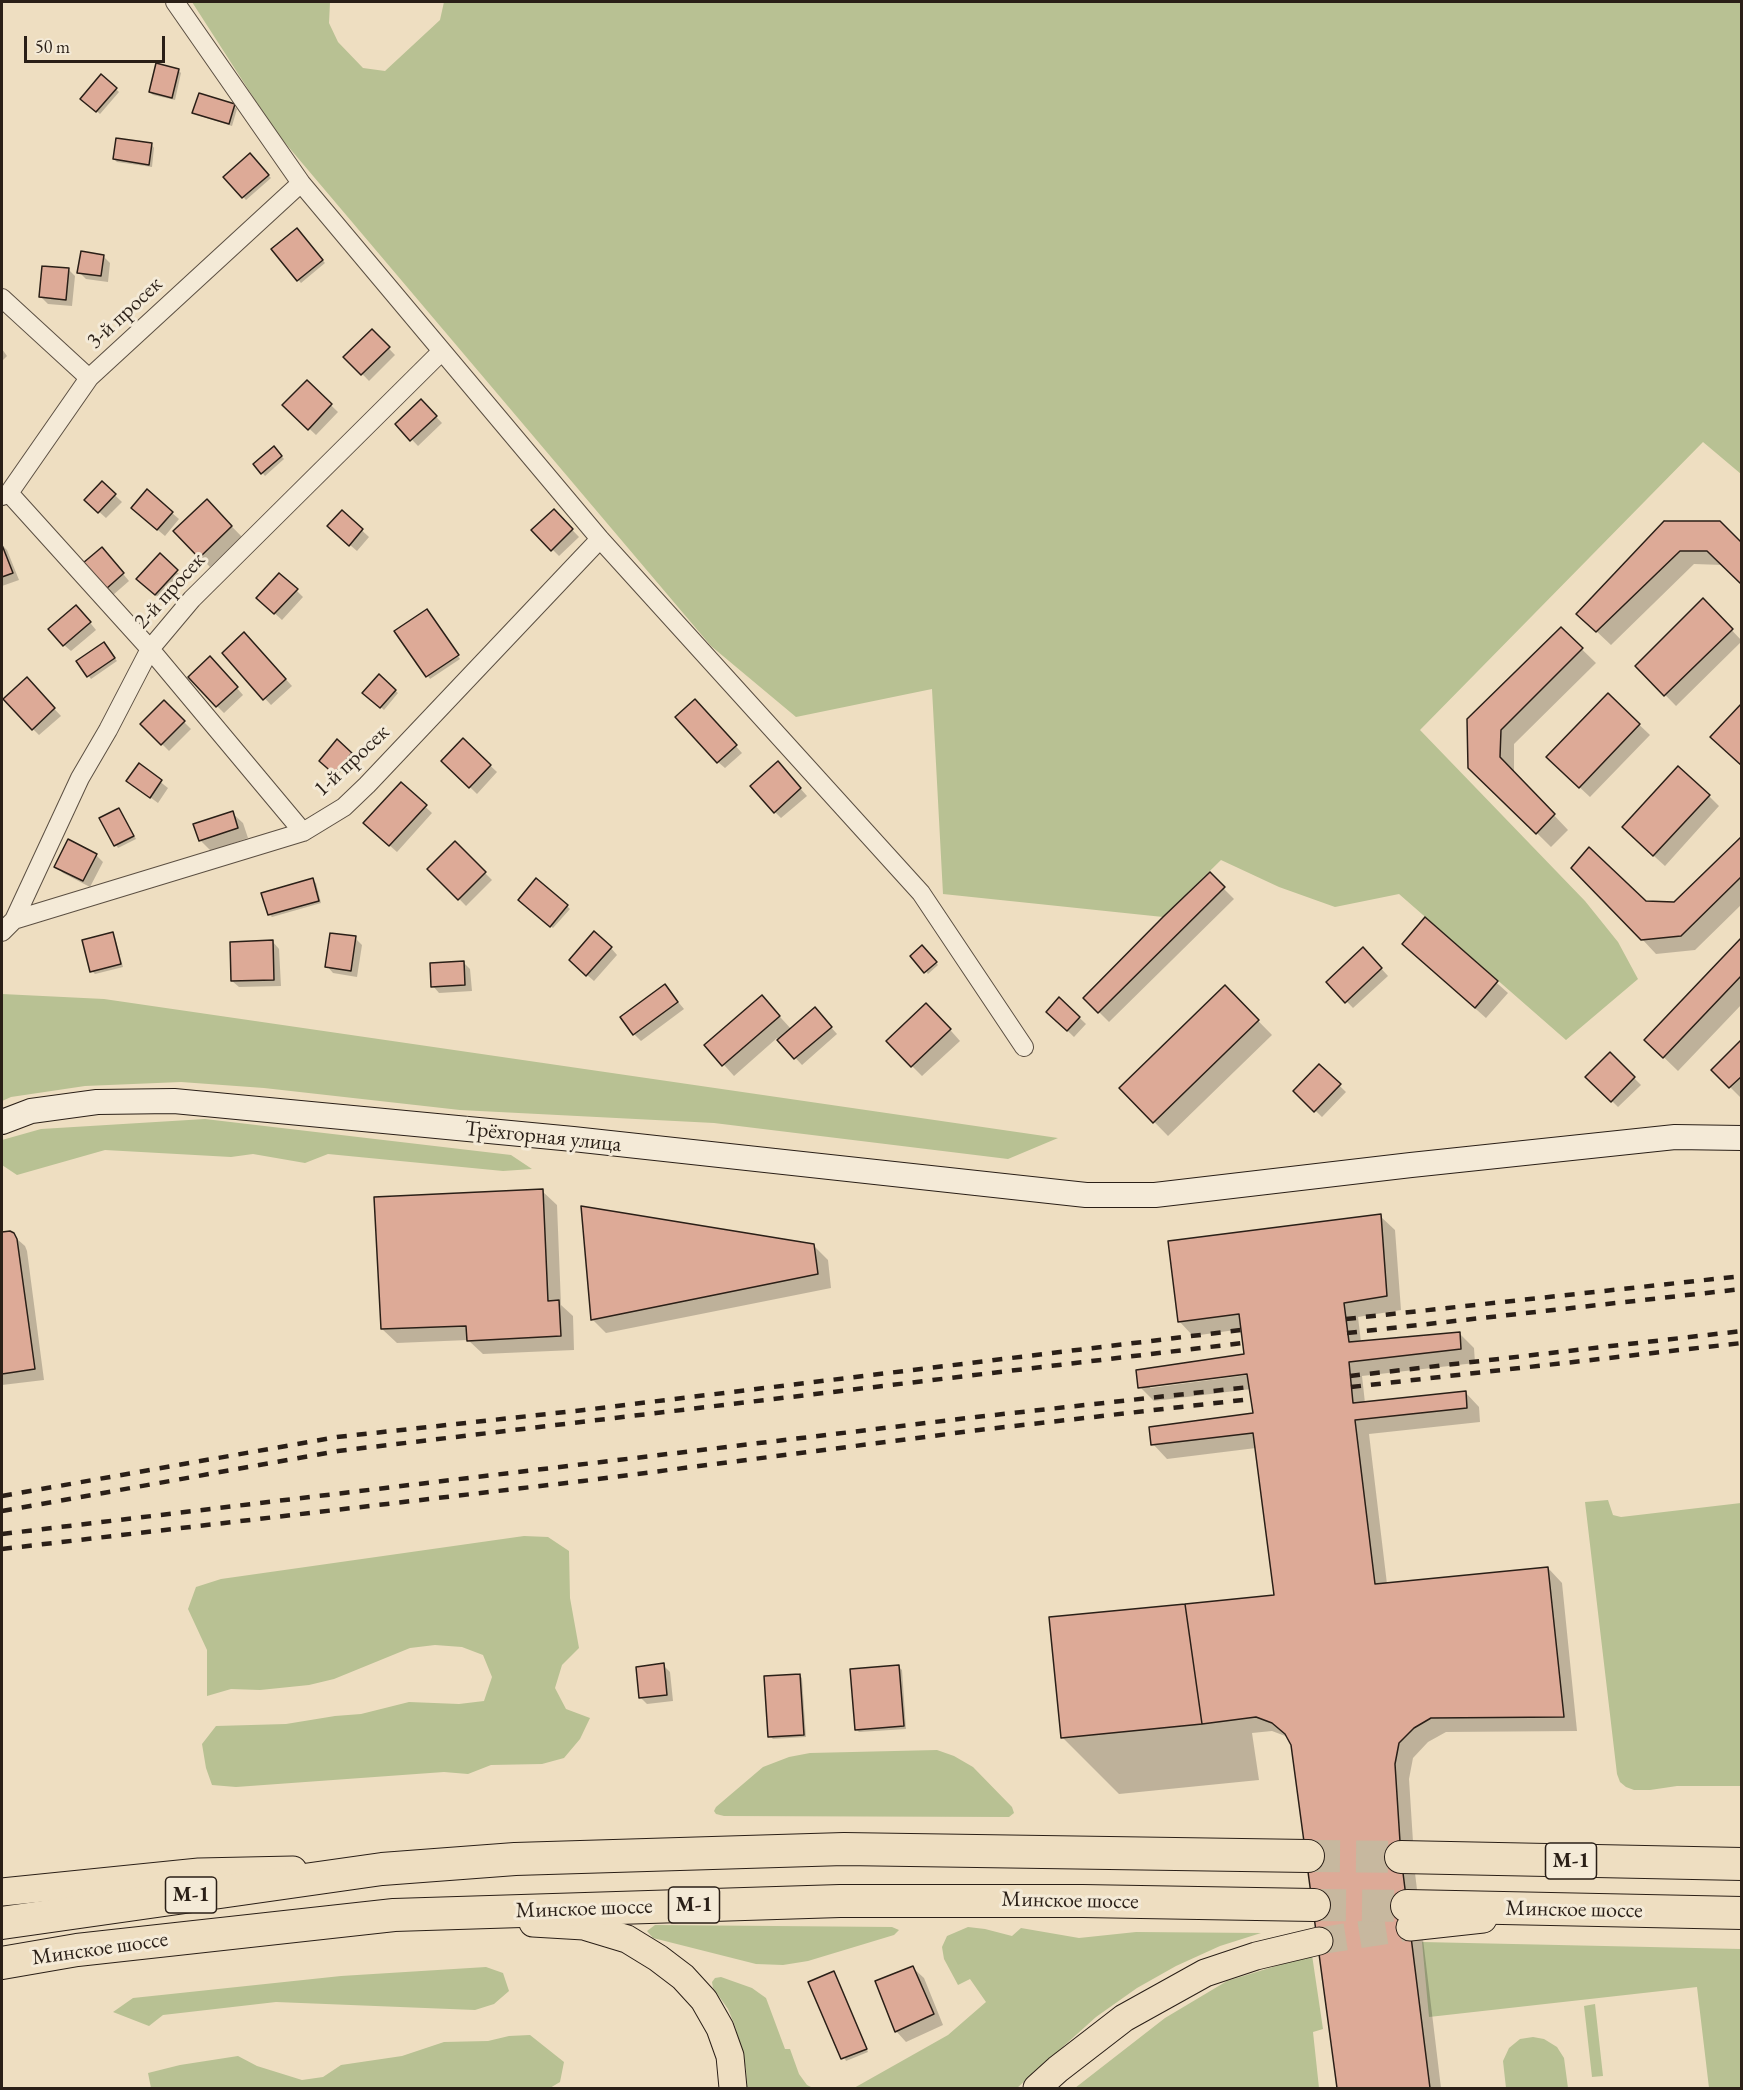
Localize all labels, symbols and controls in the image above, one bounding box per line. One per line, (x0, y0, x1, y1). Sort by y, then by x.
scale bar (27, 24, 168, 62)
text: 50 m (35, 35, 70, 58)
street label: 3-й просек (82, 271, 168, 355)
street label: 2-й просек (129, 547, 211, 635)
street label: 1-й просек (309, 719, 395, 803)
street label: Трёхгорная улица (463, 1116, 623, 1158)
road number: М-1 (1546, 1843, 1596, 1879)
road number: М-1 (166, 1877, 216, 1913)
road number: М-1 (668, 1887, 720, 1923)
street label: Минское шоссе (1001, 1887, 1139, 1915)
street label: Минское шоссе (515, 1893, 653, 1925)
street label: Минское шоссе (1505, 1896, 1643, 1924)
street label: Минское шоссе (30, 1926, 170, 1972)

